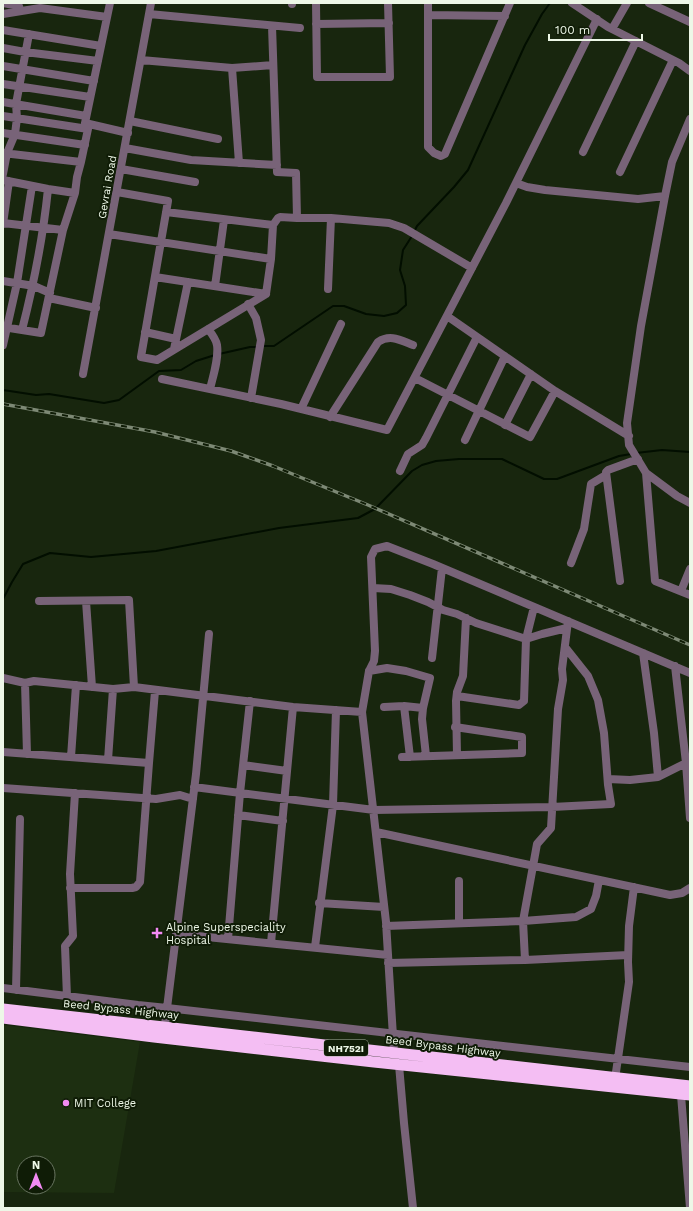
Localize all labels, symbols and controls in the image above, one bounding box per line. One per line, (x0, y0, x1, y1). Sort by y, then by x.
scale bar (549, 16, 642, 42)
text: 100 m (555, 23, 590, 37)
street label: Gevrai Road (96, 154, 119, 220)
place label: Alpine Superspeciality Hospital (166, 921, 286, 947)
marker: Alpine Superspeciality Hospital (151, 927, 163, 939)
street label: Beed Bypass Highway (63, 997, 180, 1022)
street label: Beed Bypass Highway (385, 1033, 502, 1060)
road number: NH752I (324, 1040, 368, 1056)
place label: MIT College (74, 1097, 136, 1110)
marker: MIT College (61, 1098, 71, 1108)
north arrow (16, 1155, 56, 1195)
text: N (32, 1159, 40, 1172)

